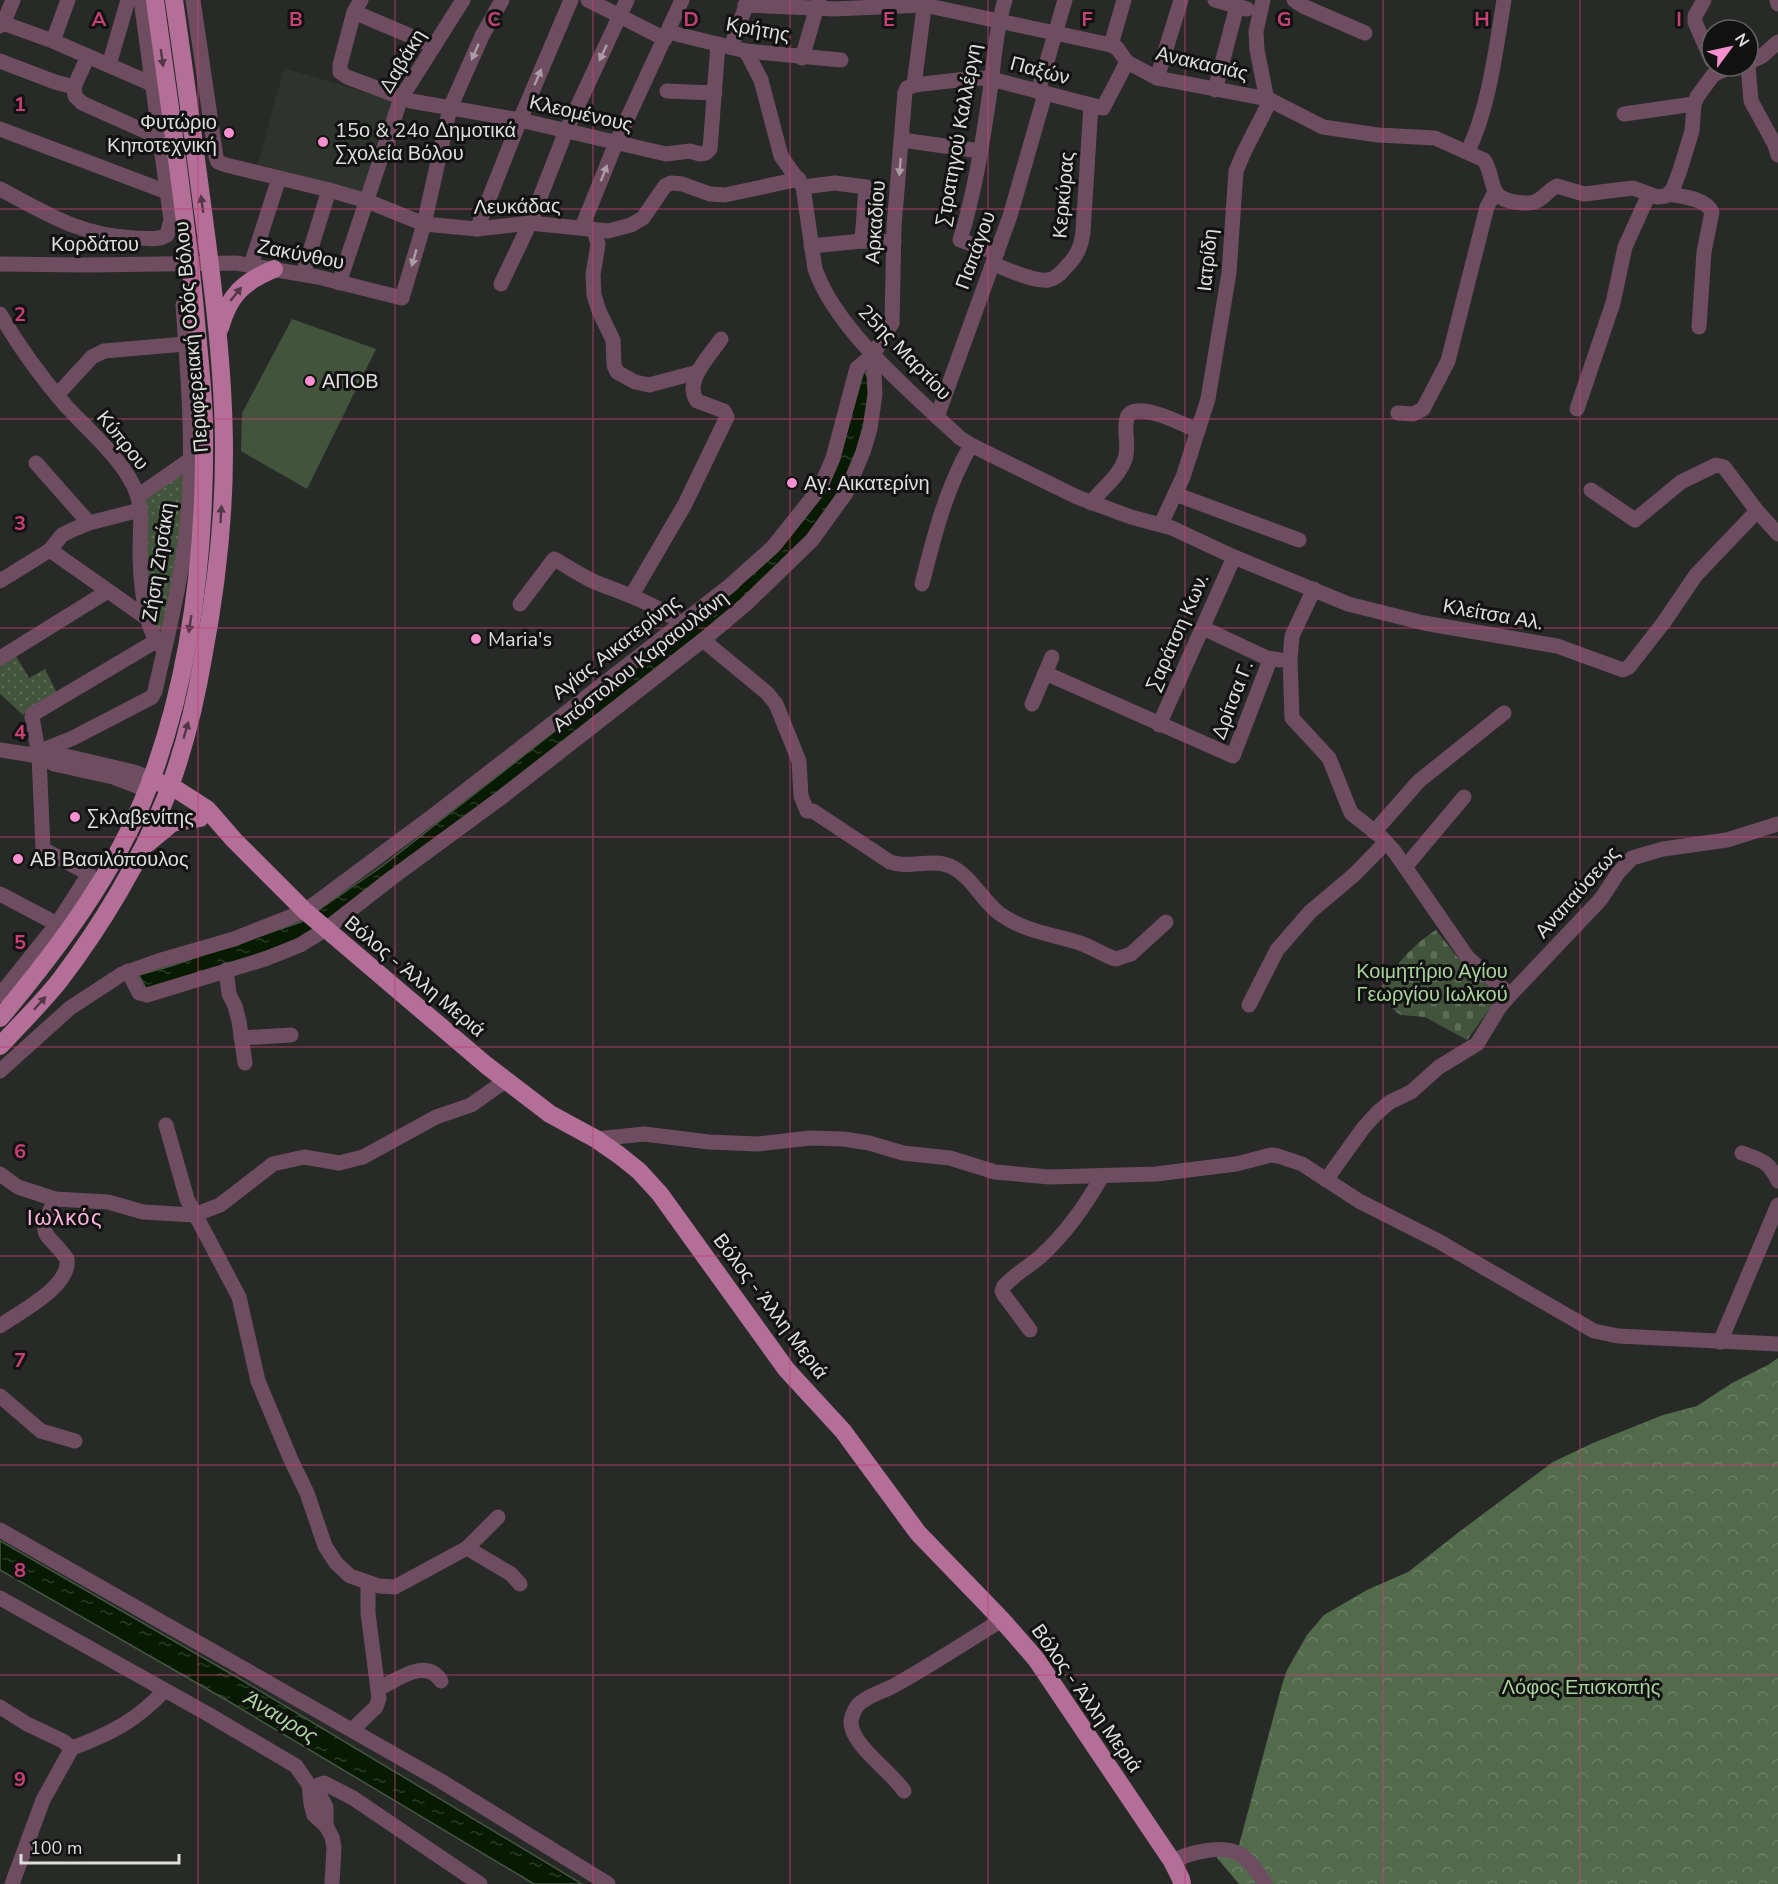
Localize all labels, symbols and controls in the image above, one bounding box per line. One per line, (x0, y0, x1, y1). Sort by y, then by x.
text: A (92, 6, 107, 33)
text: B (289, 6, 303, 33)
text: C (487, 6, 501, 33)
text: D (683, 6, 699, 33)
text: E (883, 6, 895, 33)
text: F (1081, 6, 1093, 33)
text: G (1277, 6, 1291, 33)
text: H (1474, 6, 1490, 33)
text: I (1676, 6, 1682, 33)
street label: Κρήτης (724, 11, 792, 48)
north arrow (1700, 18, 1760, 78)
street label: Δαβάκη (373, 24, 432, 98)
text: N (1729, 29, 1754, 51)
street label: Ανακασιάς (1153, 40, 1251, 87)
street label: Στρατηγού Καλλέργη (929, 42, 988, 229)
one-way arrow (470, 43, 479, 61)
one-way arrow (598, 44, 608, 62)
one-way arrow (158, 49, 167, 68)
street label: Παξών (1007, 50, 1073, 91)
one-way arrow (534, 68, 543, 86)
street label: Κλεομένους (527, 88, 636, 139)
text: 1 (14, 91, 26, 118)
place label: Φυτώριο Κηποτεχνική (107, 109, 217, 159)
place label: 15ο & 24ο Δημοτικά Σχολεία Βόλου (335, 117, 516, 167)
marker: Φυτώριο Κηποτεχνική (222, 126, 236, 140)
marker: 15ο & 24ο Δημοτικά Σχολεία Βόλου (316, 135, 330, 149)
street label: Κερκύρας (1046, 150, 1081, 240)
one-way arrow (895, 157, 905, 176)
one-way arrow (600, 164, 609, 182)
street label: Αρκαδίου (859, 179, 892, 265)
street label: Λευκάδας (473, 192, 561, 221)
one-way arrow (198, 195, 207, 214)
street label: Παπάγου (949, 207, 1002, 293)
street label: Περιφερειακή Οδός Βόλου (168, 220, 215, 454)
street label: Ιατρίδη (1191, 227, 1224, 293)
street label: Κορδάτου (51, 231, 139, 258)
street label: Ζακύνθου (255, 233, 347, 276)
one-way arrow (409, 250, 418, 268)
one-way arrow (230, 286, 243, 302)
street label: 25ης Μαρτίου (852, 299, 957, 406)
text: 2 (14, 301, 26, 328)
place label: ΑΠΟΒ (322, 368, 379, 395)
marker: ΑΠΟΒ (303, 374, 317, 388)
street label: Κύπρου (90, 405, 155, 476)
place label: Αγ. Αικατερίνη (804, 470, 930, 497)
marker: Αγ. Αικατερίνη (785, 476, 799, 490)
street label: Ζήση Ζησάκη (136, 501, 181, 624)
one-way arrow (217, 505, 226, 524)
text: 3 (14, 510, 26, 537)
street label: Σαράτση Κων. (1139, 569, 1215, 695)
street label: Απόστολου Καραουλάνη (547, 584, 734, 738)
street label: Αγίας Αικατερίνης (546, 588, 686, 706)
street label: Κλείτσα Αλ. (1441, 592, 1545, 637)
one-way arrow (185, 614, 194, 633)
place label: Maria's (488, 626, 552, 653)
marker: Maria's (469, 632, 483, 646)
street label: Δρίτσα Γ. (1205, 657, 1260, 744)
text: 4 (14, 719, 26, 746)
one-way arrow (182, 721, 192, 739)
place label: Σκλαβενίτης (87, 804, 194, 831)
marker: Σκλαβενίτης (68, 810, 82, 824)
street label: Αναπαύσεως (1529, 840, 1626, 944)
place label: ΑΒ Βασιλόπουλος (30, 846, 189, 873)
marker: ΑΒ Βασιλόπουλος (11, 852, 25, 866)
street label: Βόλος - Άλλη Μεριά (339, 910, 491, 1043)
text: 5 (14, 929, 26, 956)
park label: Κοιμητήριο Αγίου Γεωργίου Ιωλκού (1356, 958, 1508, 1008)
one-way arrow (33, 996, 46, 1011)
text: 6 (14, 1138, 26, 1165)
district label: Ιωλκός (27, 1203, 103, 1233)
street label: Βόλος - Άλλη Μεριά (707, 1228, 834, 1385)
text: 7 (14, 1347, 26, 1374)
text: 8 (14, 1557, 26, 1584)
street label: Βόλος - Άλλη Μεριά (1025, 1619, 1148, 1778)
park label: Λόφος Επισκοπής (1502, 1674, 1661, 1701)
water label: Άναυρος (237, 1683, 324, 1750)
text: 9 (14, 1766, 26, 1793)
scale bar (21, 1827, 178, 1865)
text: 100 m (30, 1836, 82, 1860)

